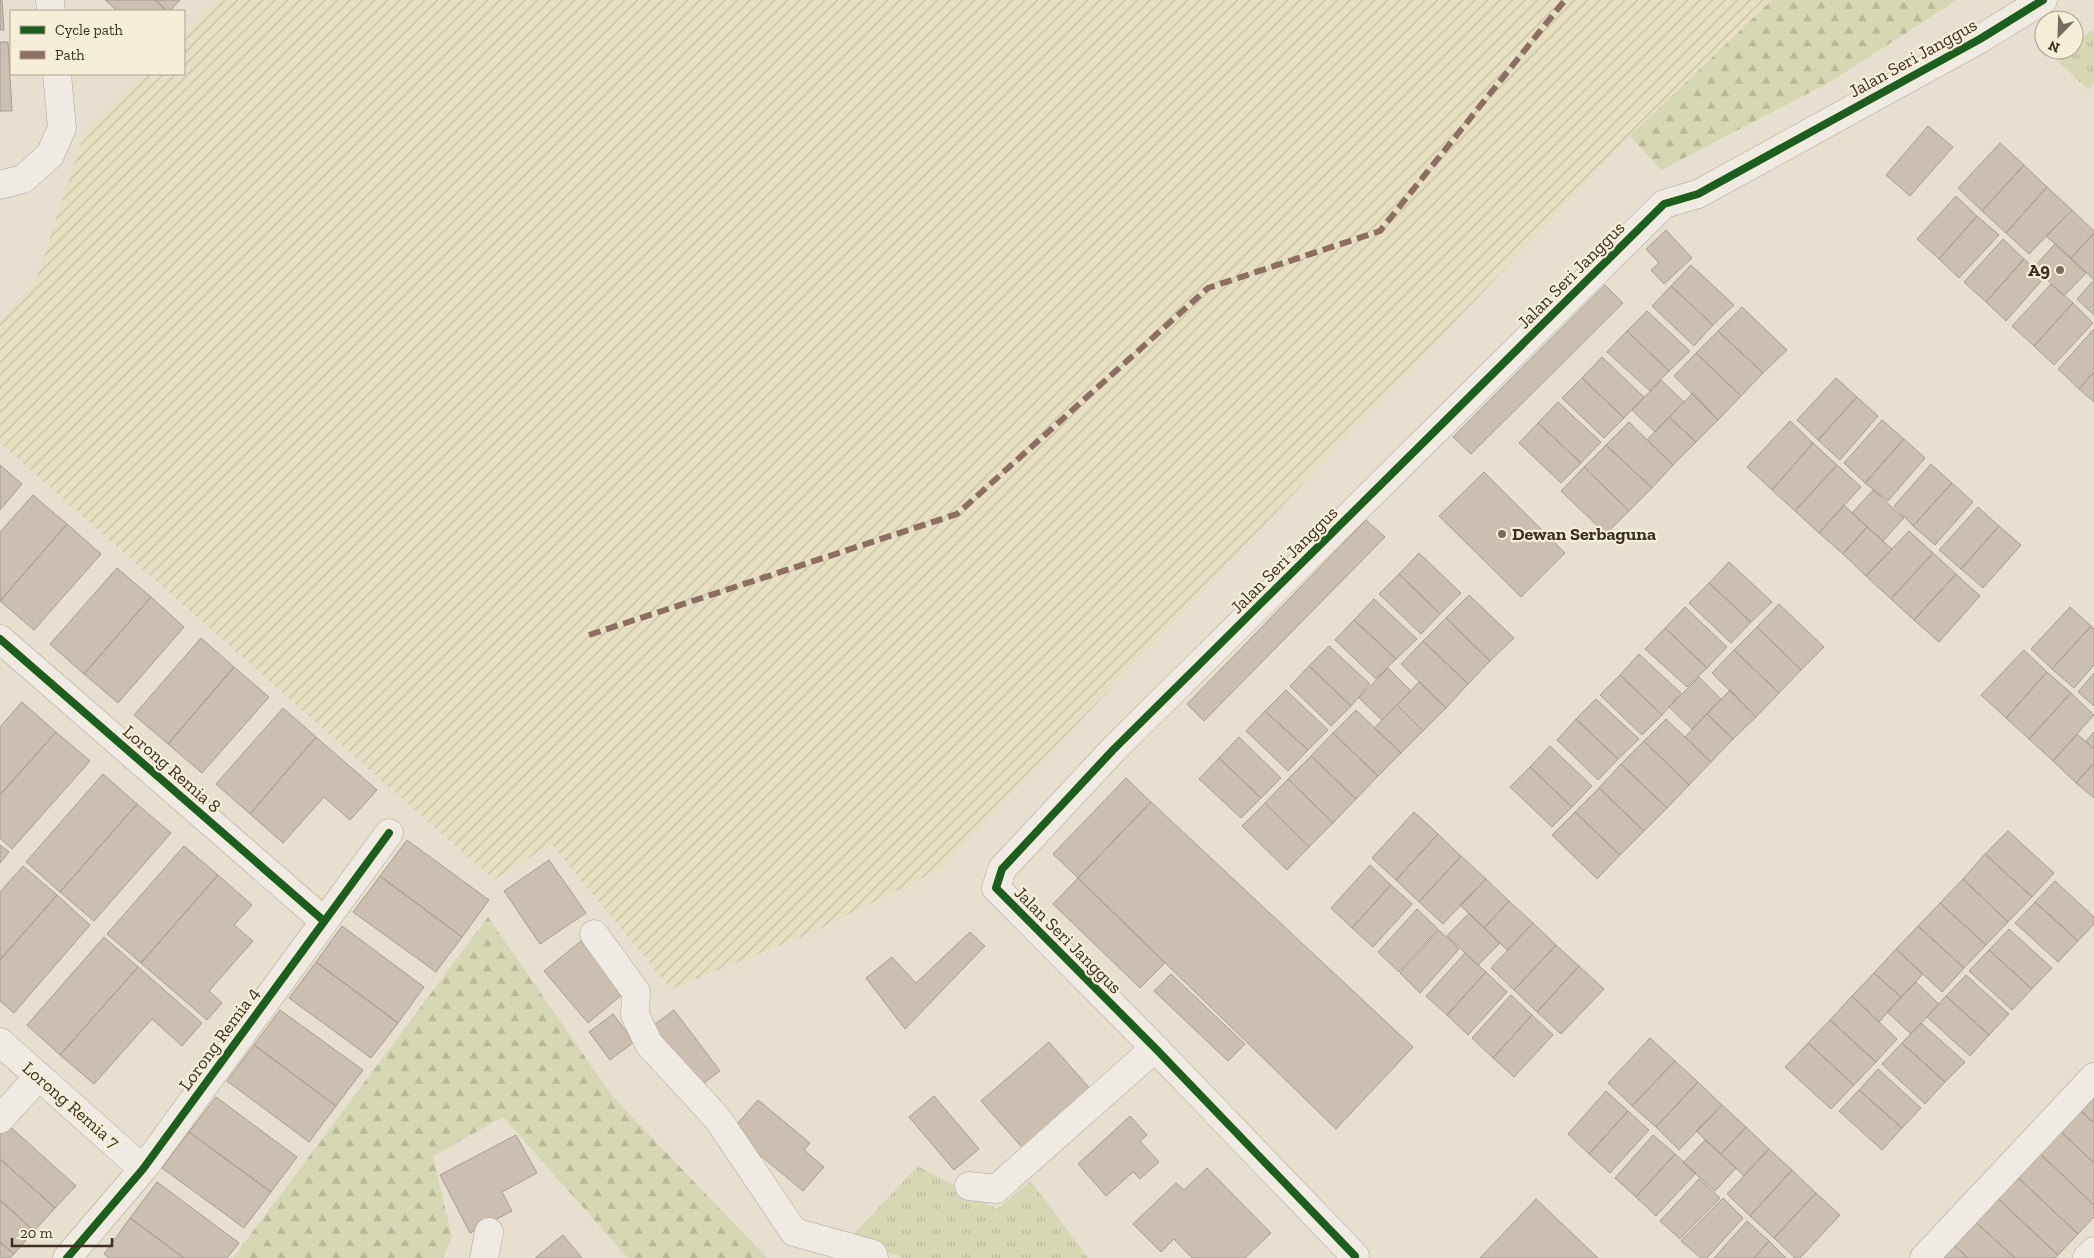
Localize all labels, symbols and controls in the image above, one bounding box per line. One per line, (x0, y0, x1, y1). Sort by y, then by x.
legend (10, 10, 185, 75)
north arrow (2034, 10, 2084, 60)
street label: Jalan Seri Janggus (1845, 14, 1981, 102)
text: Cycle path (55, 21, 124, 39)
text: N (2046, 36, 2062, 56)
text: Path (55, 46, 85, 64)
street label: Jalan Seri Janggus (1513, 217, 1629, 333)
place label: A9 (2028, 259, 2050, 281)
marker: A9 (2054, 264, 2066, 276)
street label: Jalan Seri Janggus (1226, 502, 1342, 618)
place label: Dewan Serbaguna (1512, 523, 1656, 545)
marker: Dewan Serbaguna (1496, 528, 1508, 540)
street label: Lorong Remia 8 (119, 721, 225, 817)
street label: Jalan Seri Janggus (1010, 882, 1126, 998)
street label: Lorong Remia 4 (174, 983, 264, 1095)
street label: Lorong Remia 7 (18, 1057, 124, 1153)
scale bar (12, 1216, 112, 1248)
text: 20 m (20, 1224, 53, 1242)

